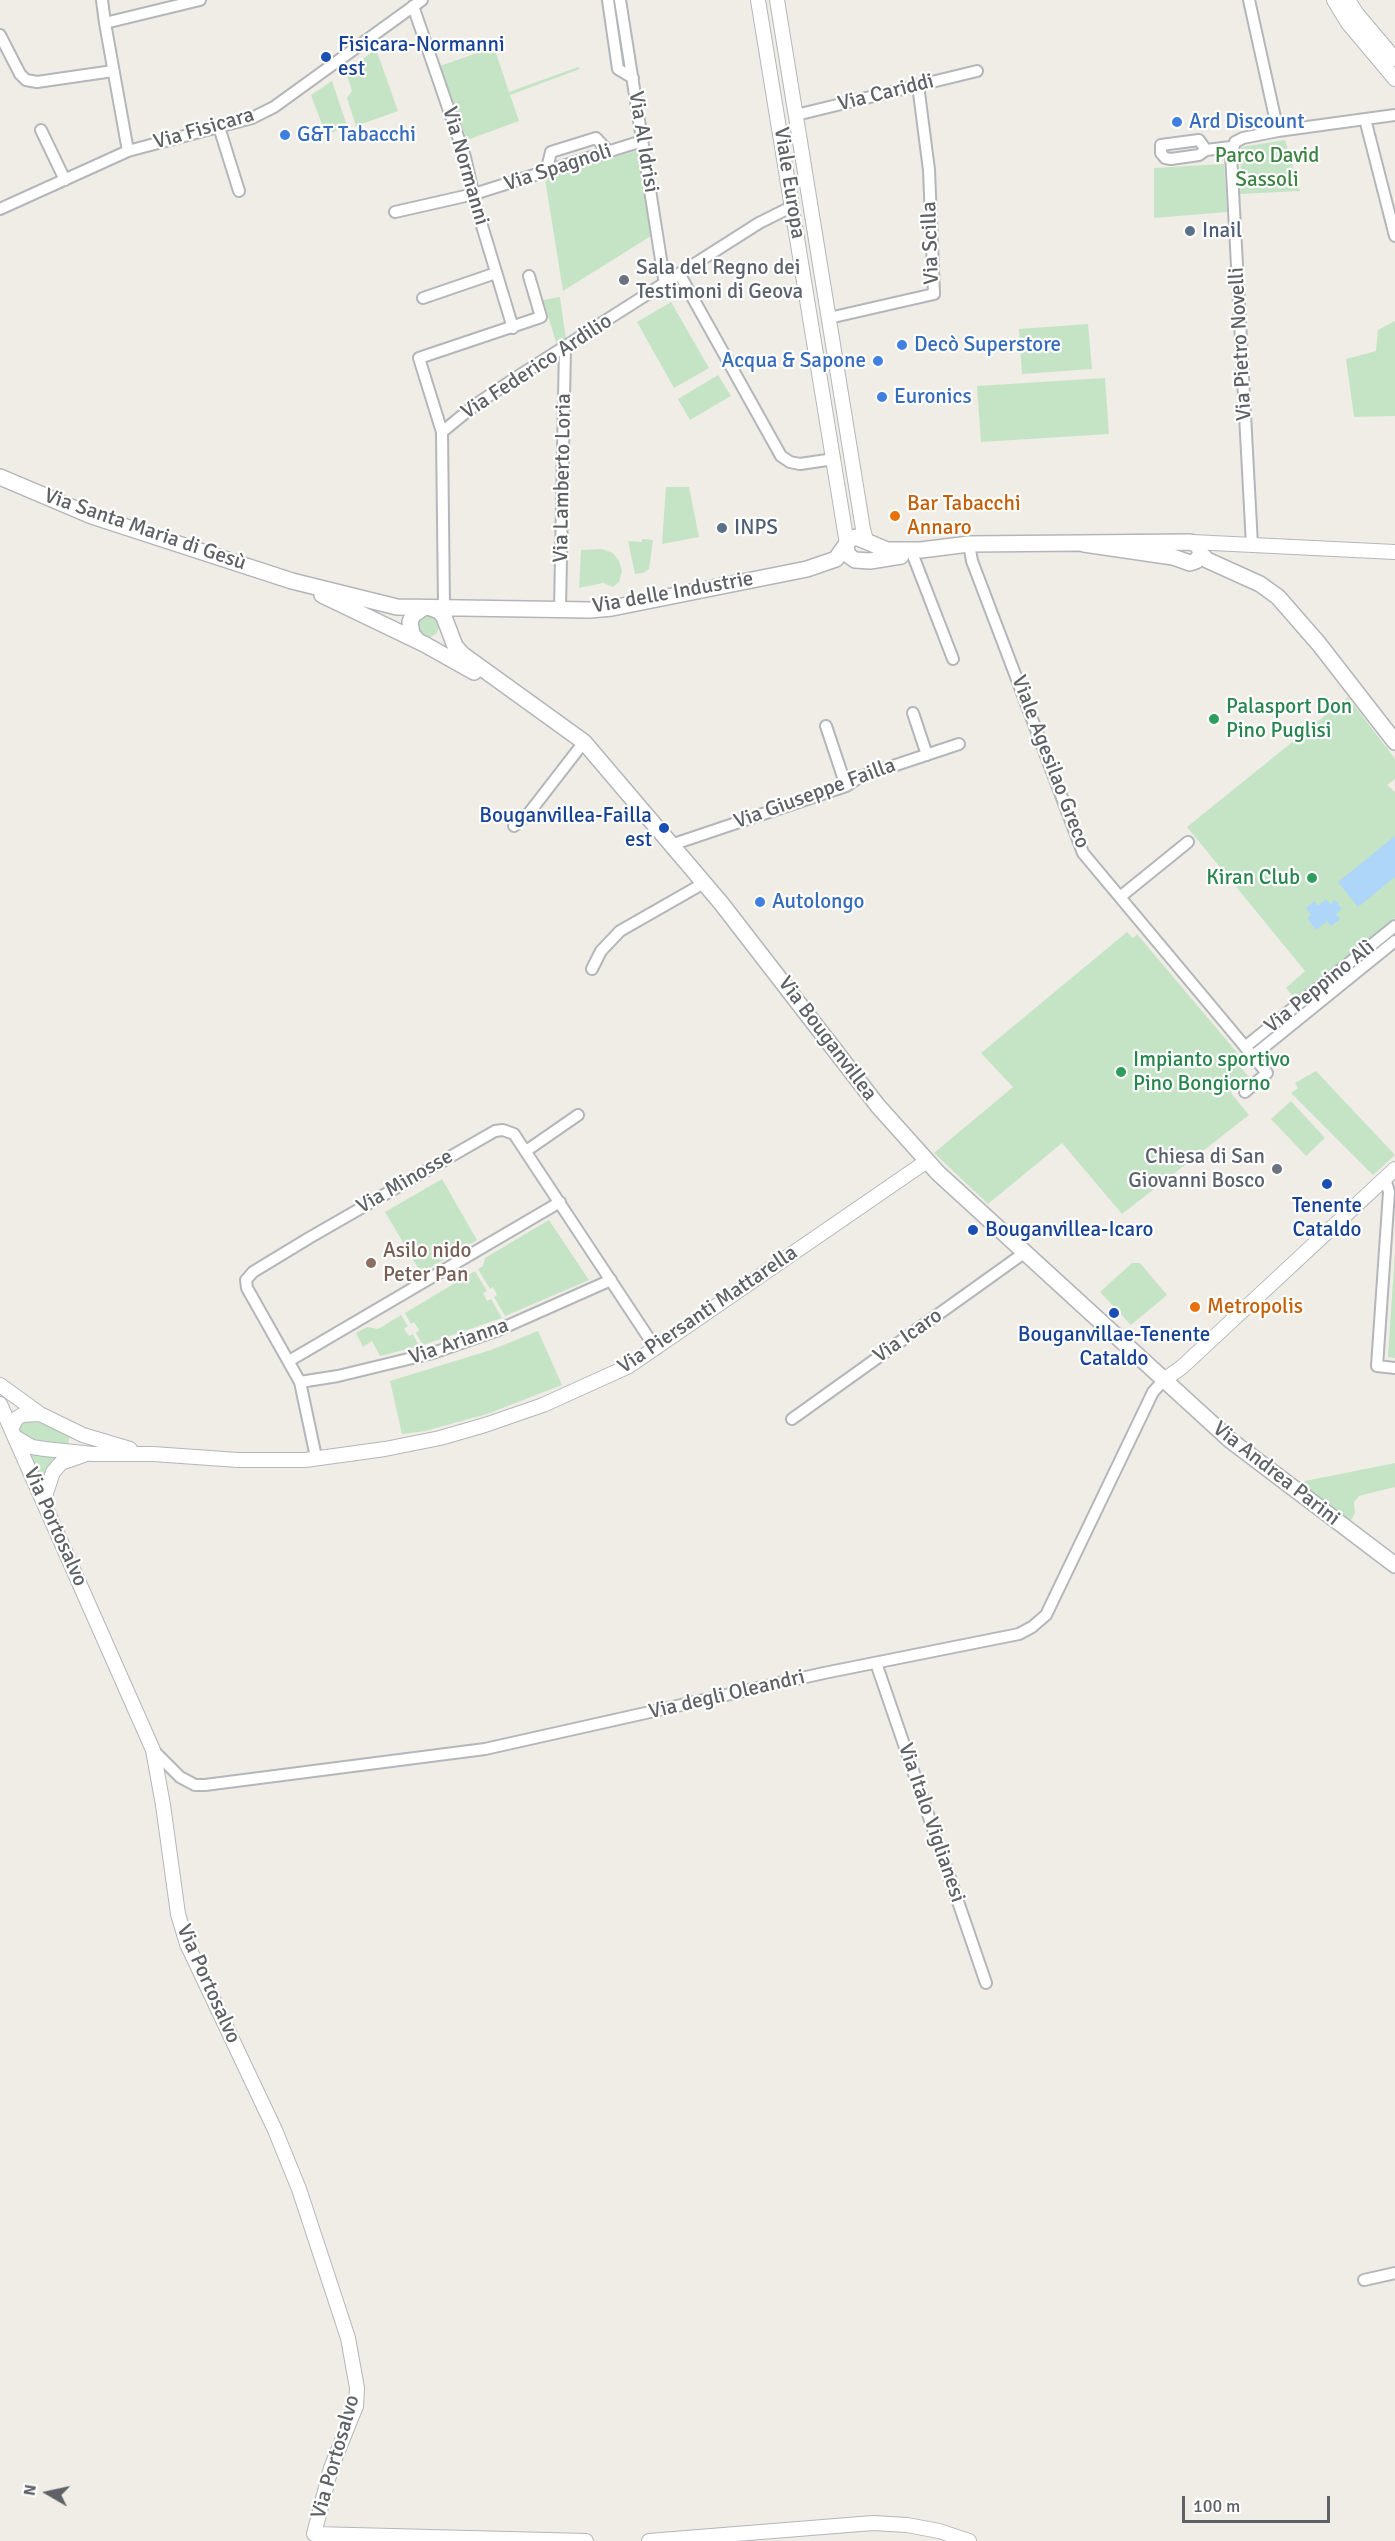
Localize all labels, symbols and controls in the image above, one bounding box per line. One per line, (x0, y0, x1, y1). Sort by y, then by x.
place label: Fisicara-Normanni est (338, 32, 505, 82)
marker: Fisicara-Normanni est (319, 50, 333, 64)
street label: Via Cariddi (835, 69, 937, 117)
street label: Via Al Idrisi (623, 89, 663, 195)
street label: Via Fisicara (151, 103, 257, 155)
street label: Via Normanni (436, 104, 494, 228)
place label: Ard Discount (1189, 109, 1305, 135)
marker: Ard Discount (1170, 115, 1184, 129)
place label: G&T Tabacchi (297, 122, 416, 148)
street label: Viale Europa (768, 125, 810, 241)
marker: G&T Tabacchi (278, 128, 292, 142)
street label: Via Spagnoli (501, 139, 615, 197)
park label: Parco David Sassoli (1215, 143, 1319, 193)
street label: Via Scilla (917, 201, 945, 285)
place label: Inail (1202, 218, 1242, 244)
marker: Inail (1183, 224, 1197, 238)
place label: Sala del Regno dei Testimoni di Geova (636, 255, 803, 305)
street label: Via Pietro Novelli (1224, 267, 1258, 421)
marker: Sala del Regno dei Testimoni di Geova (617, 273, 631, 287)
street label: Via Federico Ardilio (457, 309, 617, 425)
place label: Decò Superstore (914, 332, 1061, 358)
marker: Decò Superstore (895, 338, 909, 352)
place label: Acqua & Sapone (722, 348, 866, 374)
marker: Acqua & Sapone (871, 354, 885, 368)
place label: Euronics (894, 384, 972, 410)
marker: Euronics (875, 390, 889, 404)
street label: Via Lamberto Loria (549, 393, 577, 563)
street label: Via Santa Maria di Gesù (41, 484, 249, 576)
place label: Bar Tabacchi Annaro (907, 491, 1021, 541)
marker: Bar Tabacchi Annaro (888, 509, 902, 523)
place label: INPS (734, 515, 778, 541)
marker: INPS (715, 521, 729, 535)
street label: Via delle Industrie (591, 566, 755, 620)
street label: Viale Agesilao Greco (1005, 672, 1095, 852)
place label: Palasport Don Pino Puglisi (1226, 694, 1352, 744)
marker: Palasport Don Pino Puglisi (1207, 712, 1221, 726)
street label: Via Giuseppe Failla (731, 753, 899, 835)
place label: Bouganvillea-Failla est (479, 803, 652, 853)
marker: Bouganvillea-Failla est (657, 821, 671, 835)
place label: Kiran Club (1206, 865, 1300, 891)
marker: Kiran Club (1305, 871, 1319, 885)
place label: Autolongo (772, 889, 865, 915)
marker: Autolongo (753, 895, 767, 909)
street label: Via Peppino Alì (1260, 935, 1380, 1039)
street label: Via Bouganvillea (772, 972, 882, 1106)
place label: Impianto sportivo Pino Bongiorno (1133, 1047, 1290, 1097)
marker: Impianto sportivo Pino Bongiorno (1114, 1065, 1128, 1079)
street label: Via Minosse (352, 1144, 458, 1220)
place label: Chiesa di San Giovanni Bosco (1128, 1144, 1265, 1194)
marker: Chiesa di San Giovanni Bosco (1270, 1162, 1284, 1176)
marker: Tenente Cataldo (1320, 1177, 1334, 1191)
place label: Tenente Cataldo (1292, 1193, 1362, 1243)
place label: Bouganvillea-Icaro (985, 1217, 1153, 1243)
marker: Bouganvillea-Icaro (966, 1223, 980, 1237)
place label: Asilo nido Peter Pan (383, 1238, 471, 1288)
street label: Via Piersanti Mattarella (613, 1240, 803, 1380)
marker: Asilo nido Peter Pan (364, 1256, 378, 1270)
place label: Metropolis (1207, 1294, 1303, 1320)
marker: Metropolis (1188, 1300, 1202, 1314)
street label: Via Icaro (869, 1303, 947, 1369)
marker: Bouganvillae-Tenente Cataldo (1107, 1306, 1121, 1320)
street label: Via Arianna (406, 1313, 512, 1371)
place label: Bouganvillae-Tenente Cataldo (1018, 1322, 1210, 1372)
street label: Via Andrea Parini (1207, 1416, 1345, 1532)
street label: Via Portosalvo (18, 1464, 92, 1590)
street label: Via degli Oleandri (646, 1665, 808, 1725)
street label: Via Italo Viglianesi (892, 1740, 970, 1906)
street label: Via Portosalvo (171, 1921, 245, 2047)
street label: Via Portosalvo (306, 2392, 366, 2522)
north arrow (18, 2463, 78, 2523)
text: N (19, 2483, 41, 2497)
scale bar (1185, 2484, 1334, 2522)
text: 100 m (1193, 2495, 1240, 2517)

